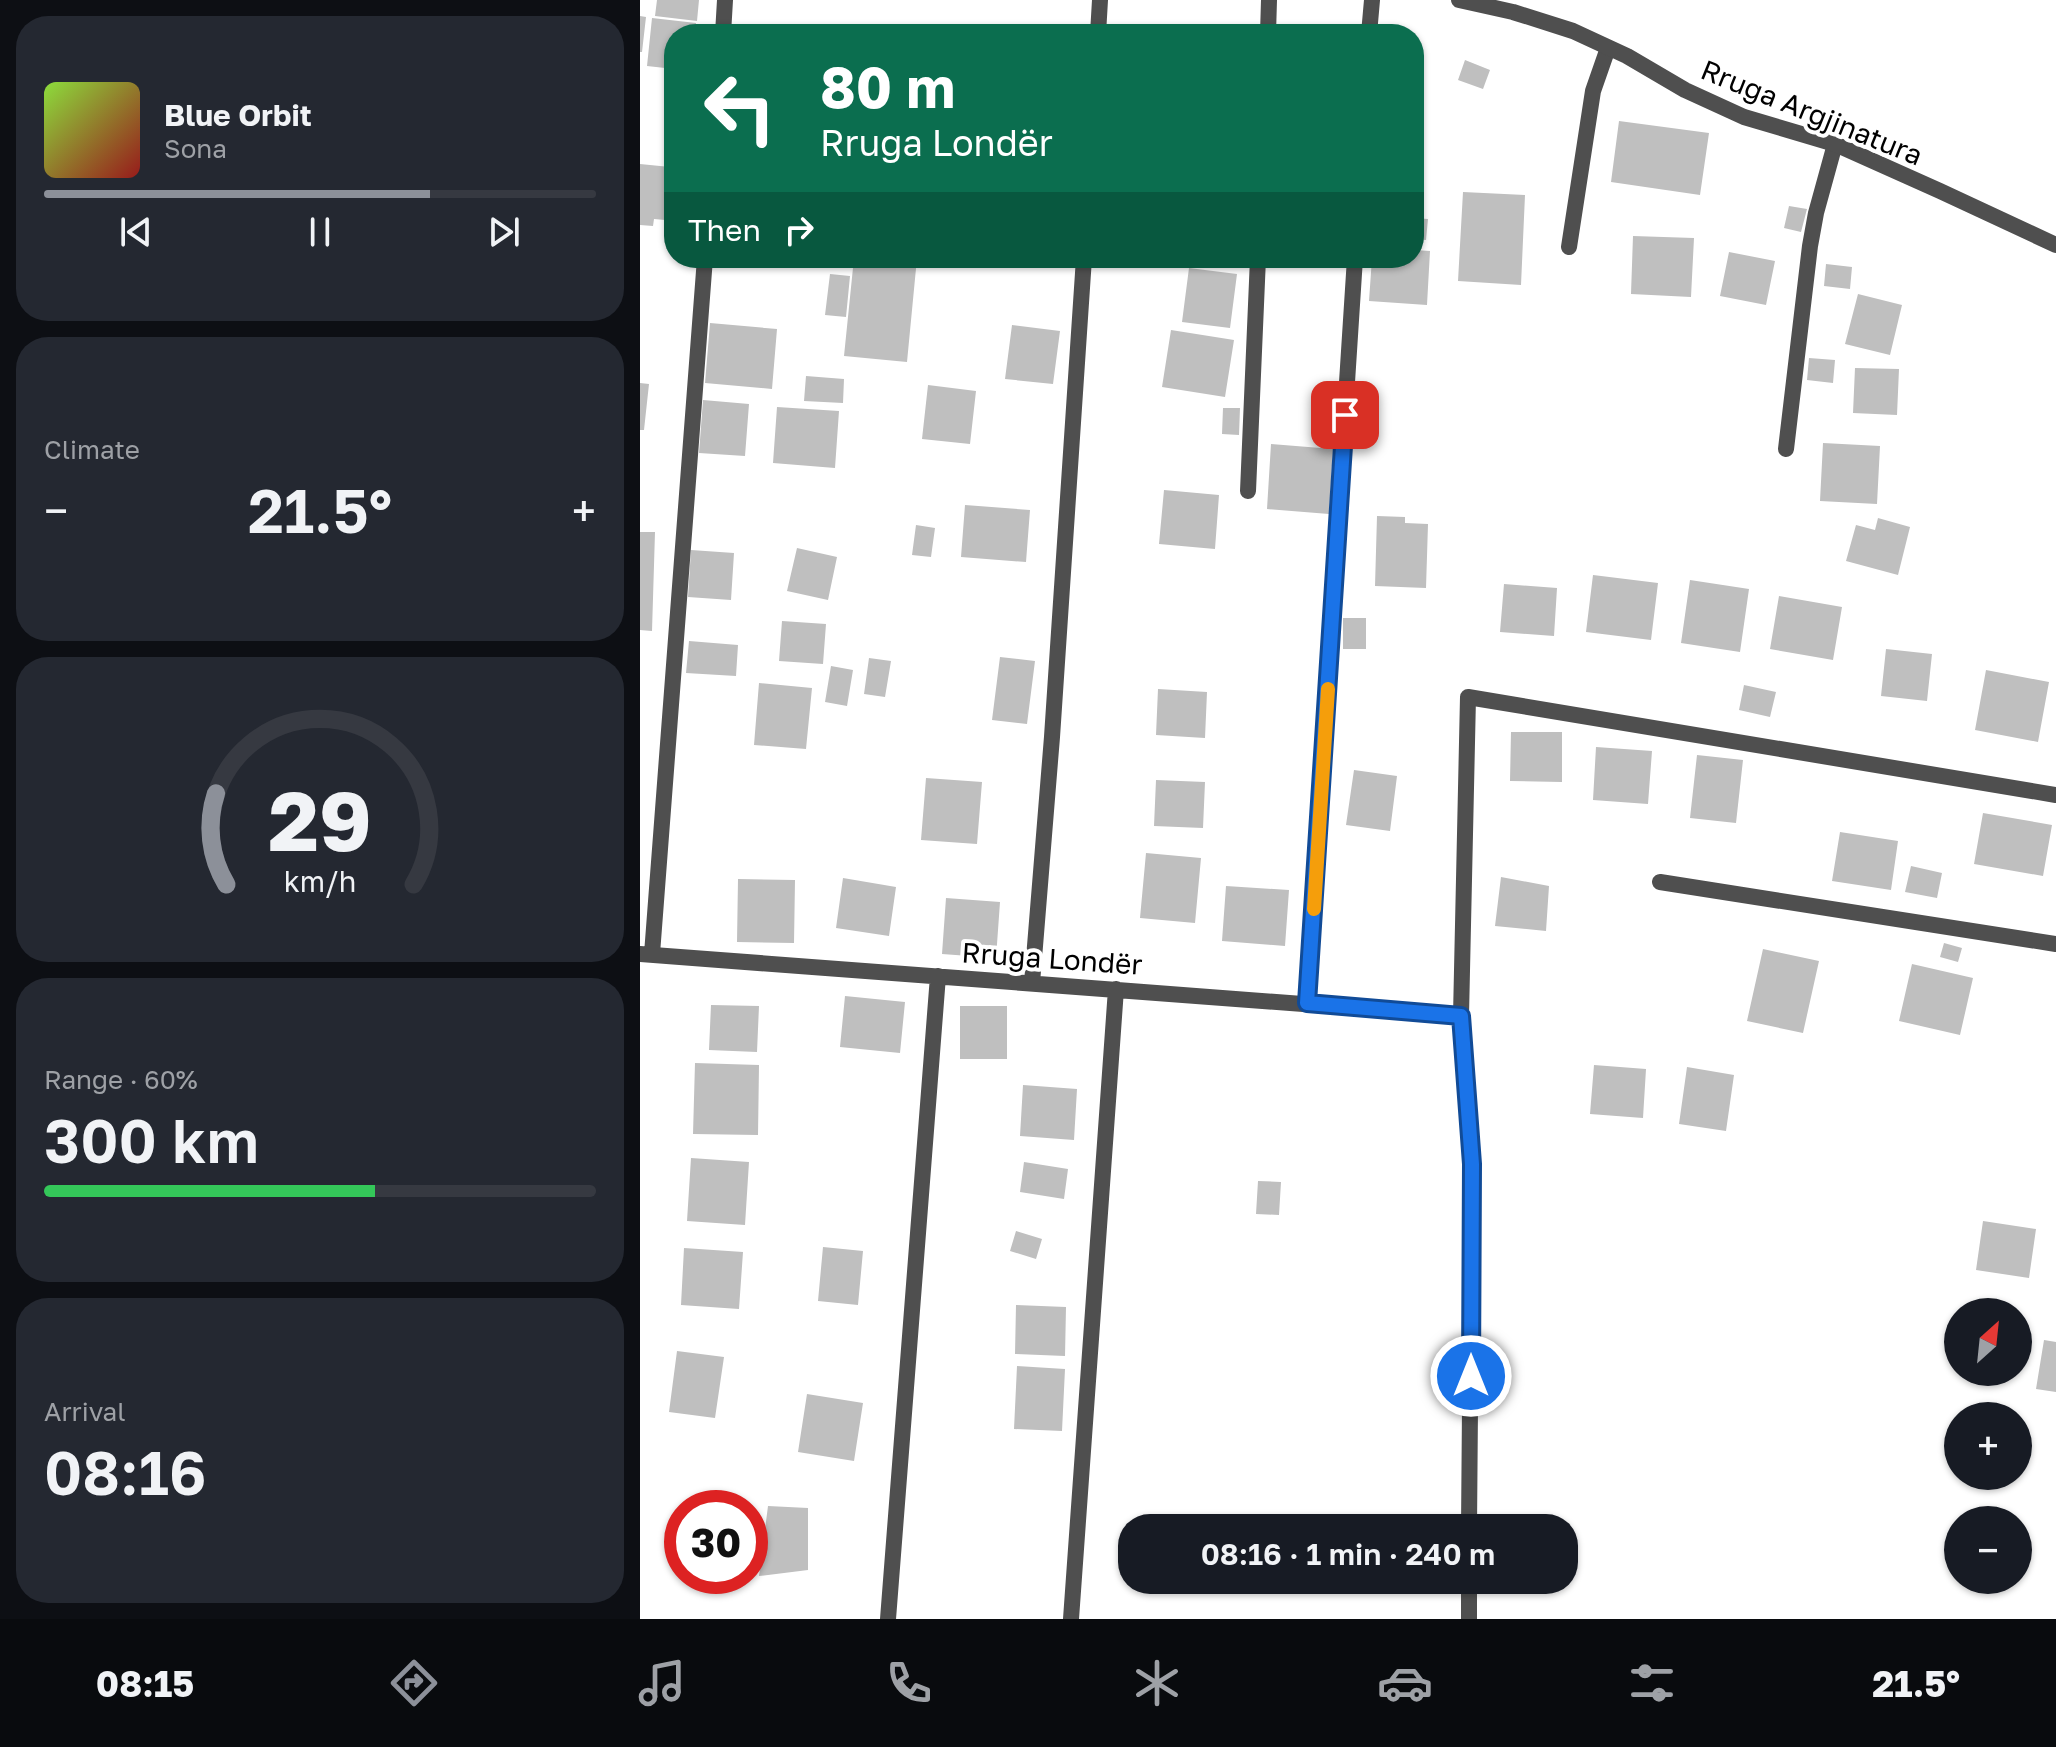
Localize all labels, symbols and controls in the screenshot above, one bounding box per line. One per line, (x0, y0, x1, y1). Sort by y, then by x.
text: 80 m (820, 53, 955, 120)
street label: Rruga Argjinatura (1696, 53, 1928, 171)
icon: left (688, 56, 792, 160)
text: Blue Orbit (164, 97, 312, 133)
text: Rruga Londër (820, 121, 1053, 164)
text: Sona (164, 133, 227, 164)
icon: right (777, 208, 821, 252)
icon: previous (114, 210, 158, 254)
icon: pause (298, 210, 342, 254)
icon: next (482, 210, 526, 254)
text: Then (688, 212, 761, 248)
pin (1311, 381, 1379, 449)
icon: arrive (1323, 393, 1367, 437)
text: Climate (44, 434, 140, 465)
text: 21.5° (248, 474, 392, 546)
text: − (44, 484, 68, 537)
text: + (572, 484, 596, 537)
text: 29 (268, 769, 372, 869)
text: km/h (284, 865, 356, 899)
street label: Rruga Londër (961, 935, 1144, 981)
text: Range · 60% (44, 1064, 198, 1095)
text: 300 km (44, 1104, 259, 1176)
north arrow (1944, 1298, 2032, 1386)
map controls (1944, 1298, 2032, 1594)
position arrow (1429, 1334, 1513, 1418)
text: Arrival (44, 1396, 125, 1427)
button: + (1944, 1402, 2032, 1490)
text: 08:16 (44, 1436, 206, 1508)
speed limit sign: 30 (664, 1490, 768, 1594)
button: − (1944, 1506, 2032, 1594)
text: 08:16 · 1 min · 240 m (1201, 1536, 1495, 1572)
icon: directions (386, 1655, 442, 1711)
icon: music (634, 1655, 690, 1711)
icon: phone (881, 1655, 937, 1711)
icon: climate (1129, 1655, 1185, 1711)
icon: car (1377, 1655, 1433, 1711)
icon: filters (1624, 1655, 1680, 1711)
text: 08:15 (96, 1662, 194, 1705)
text: 21.5° (1872, 1662, 1960, 1705)

